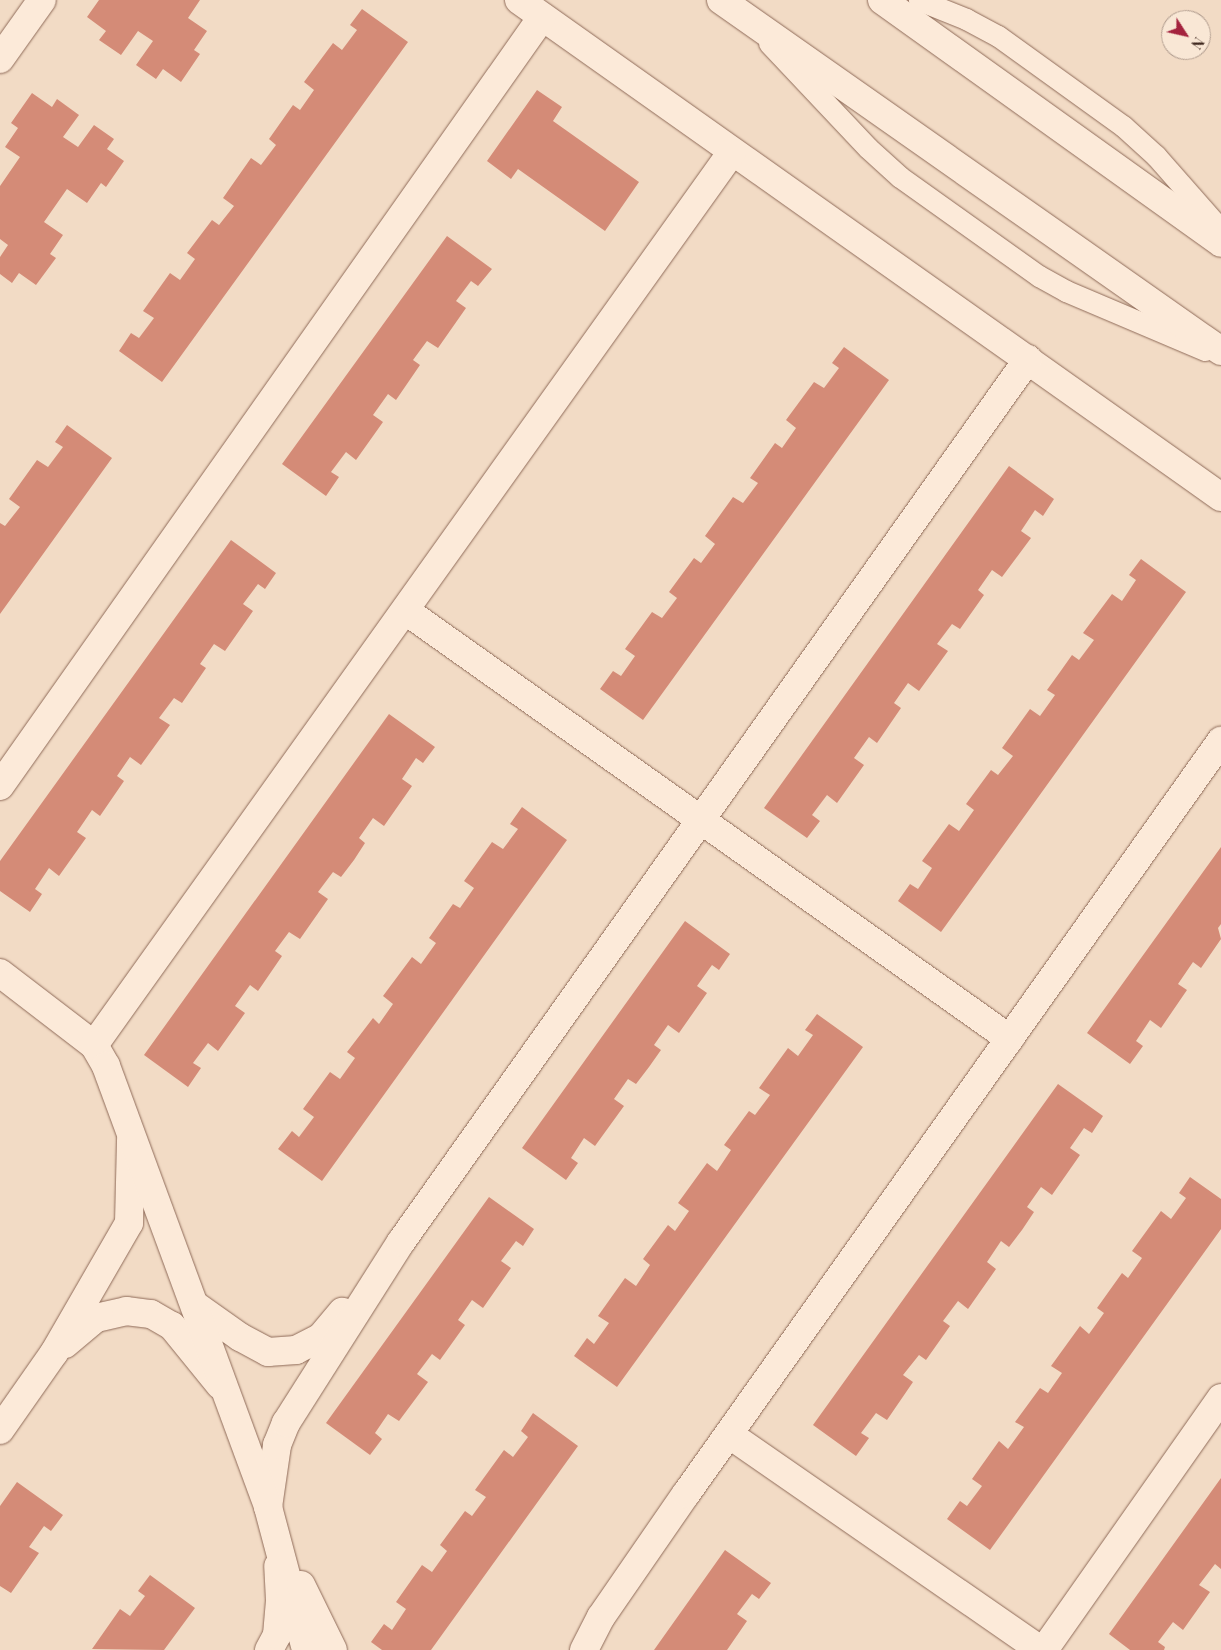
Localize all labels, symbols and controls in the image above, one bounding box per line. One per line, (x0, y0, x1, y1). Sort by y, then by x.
north arrow (1161, 10, 1211, 60)
text: N (1187, 34, 1209, 53)

